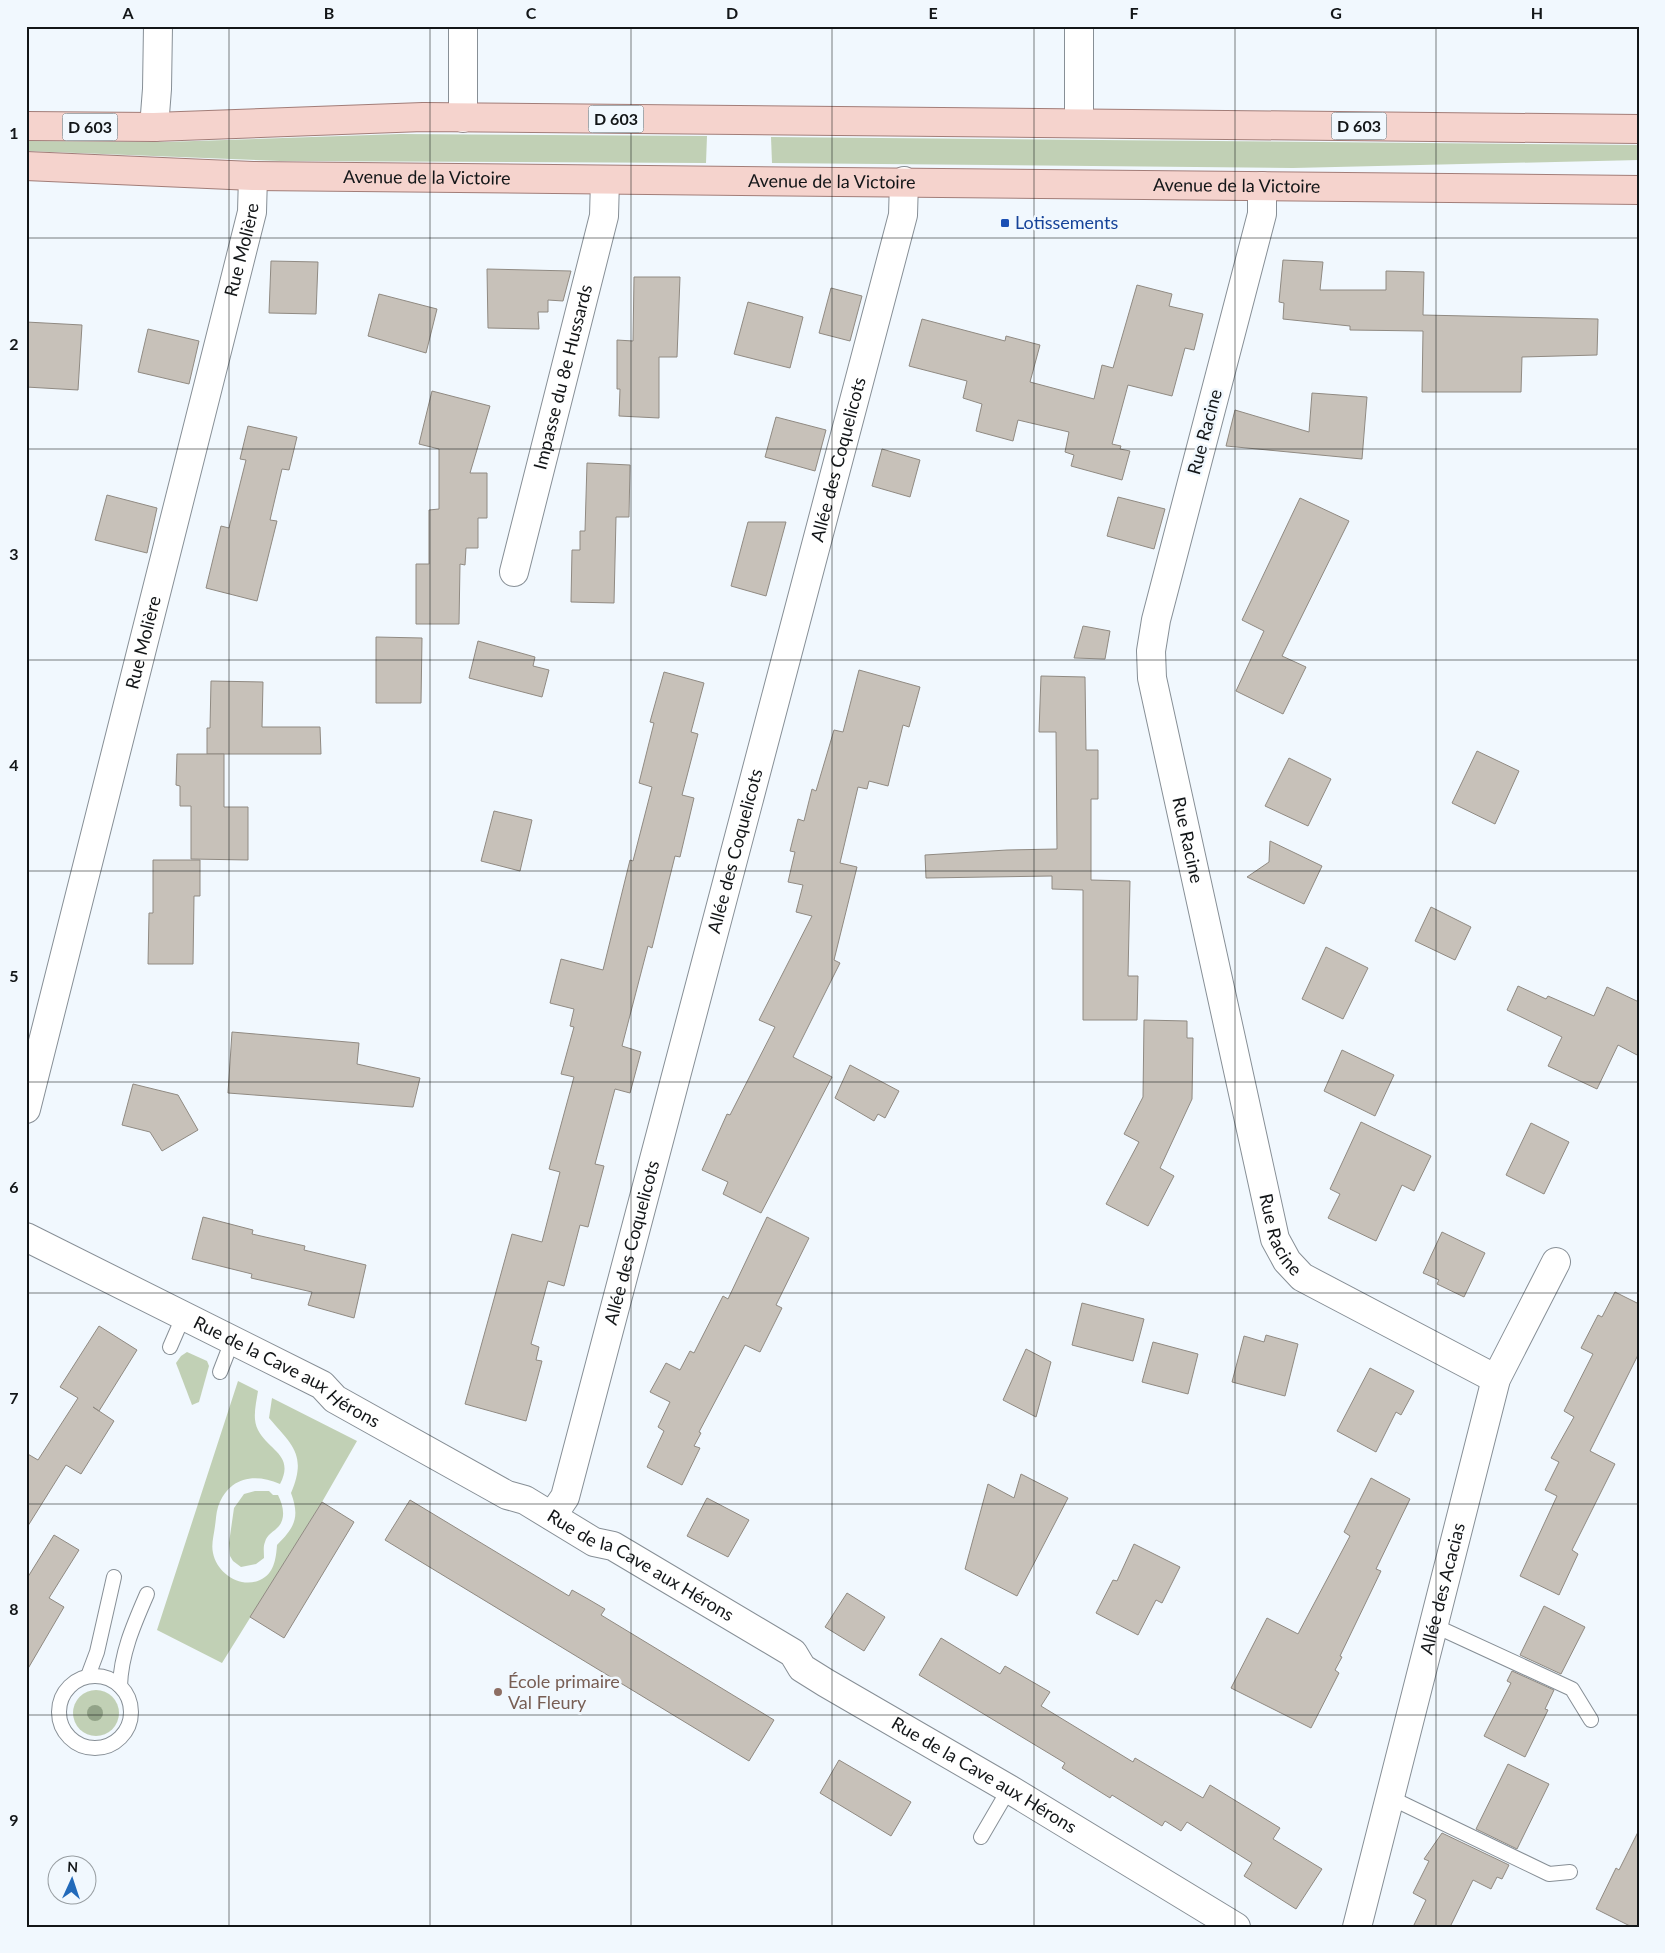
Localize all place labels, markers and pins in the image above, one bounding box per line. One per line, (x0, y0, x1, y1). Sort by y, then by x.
place label: Lotissements (1015, 211, 1118, 233)
marker: Lotissements (999, 217, 1011, 229)
place label: École primaire Val Fleury (508, 1670, 620, 1713)
marker: École primaire Val Fleury (492, 1686, 504, 1698)

